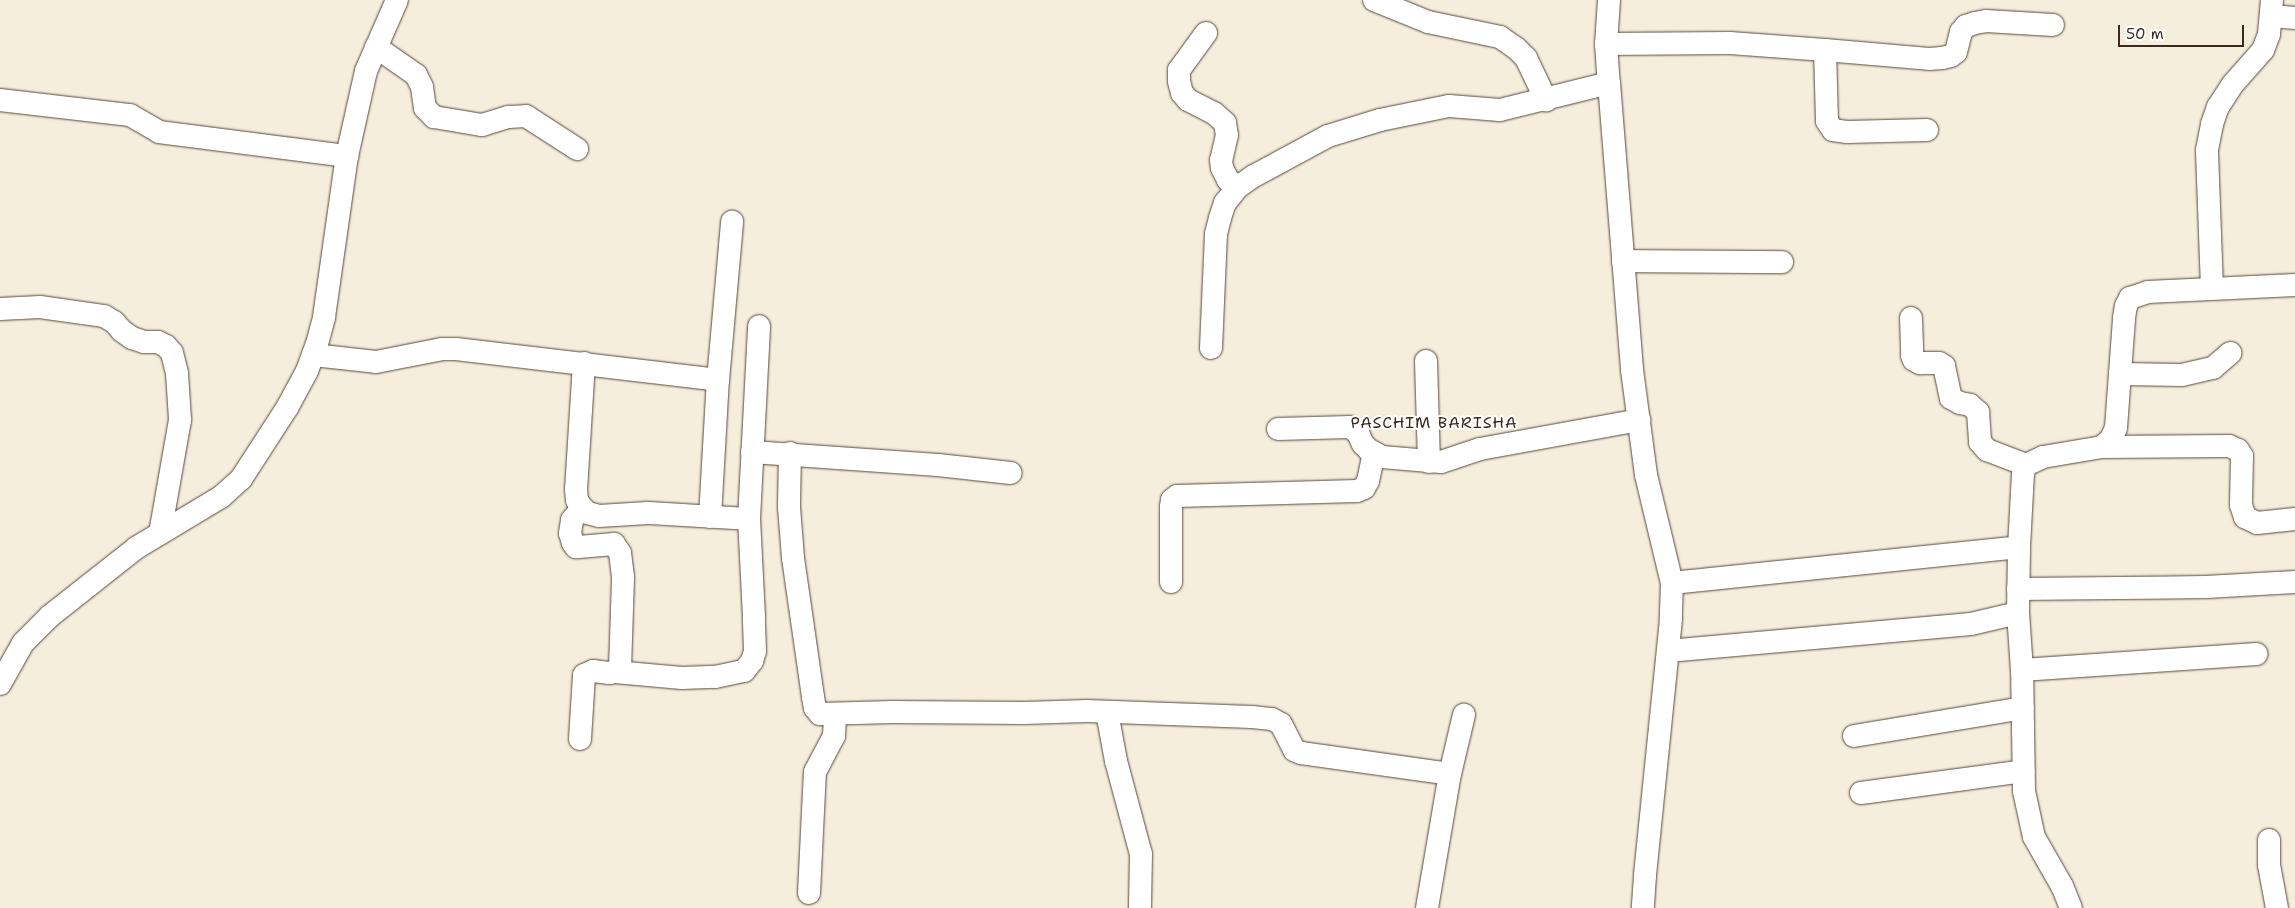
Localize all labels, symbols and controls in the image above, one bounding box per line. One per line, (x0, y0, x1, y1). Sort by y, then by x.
scale bar (2120, 15, 2246, 47)
text: 50 m (2126, 24, 2164, 44)
district label: PASCHIM BARISHA (1349, 413, 1519, 433)

